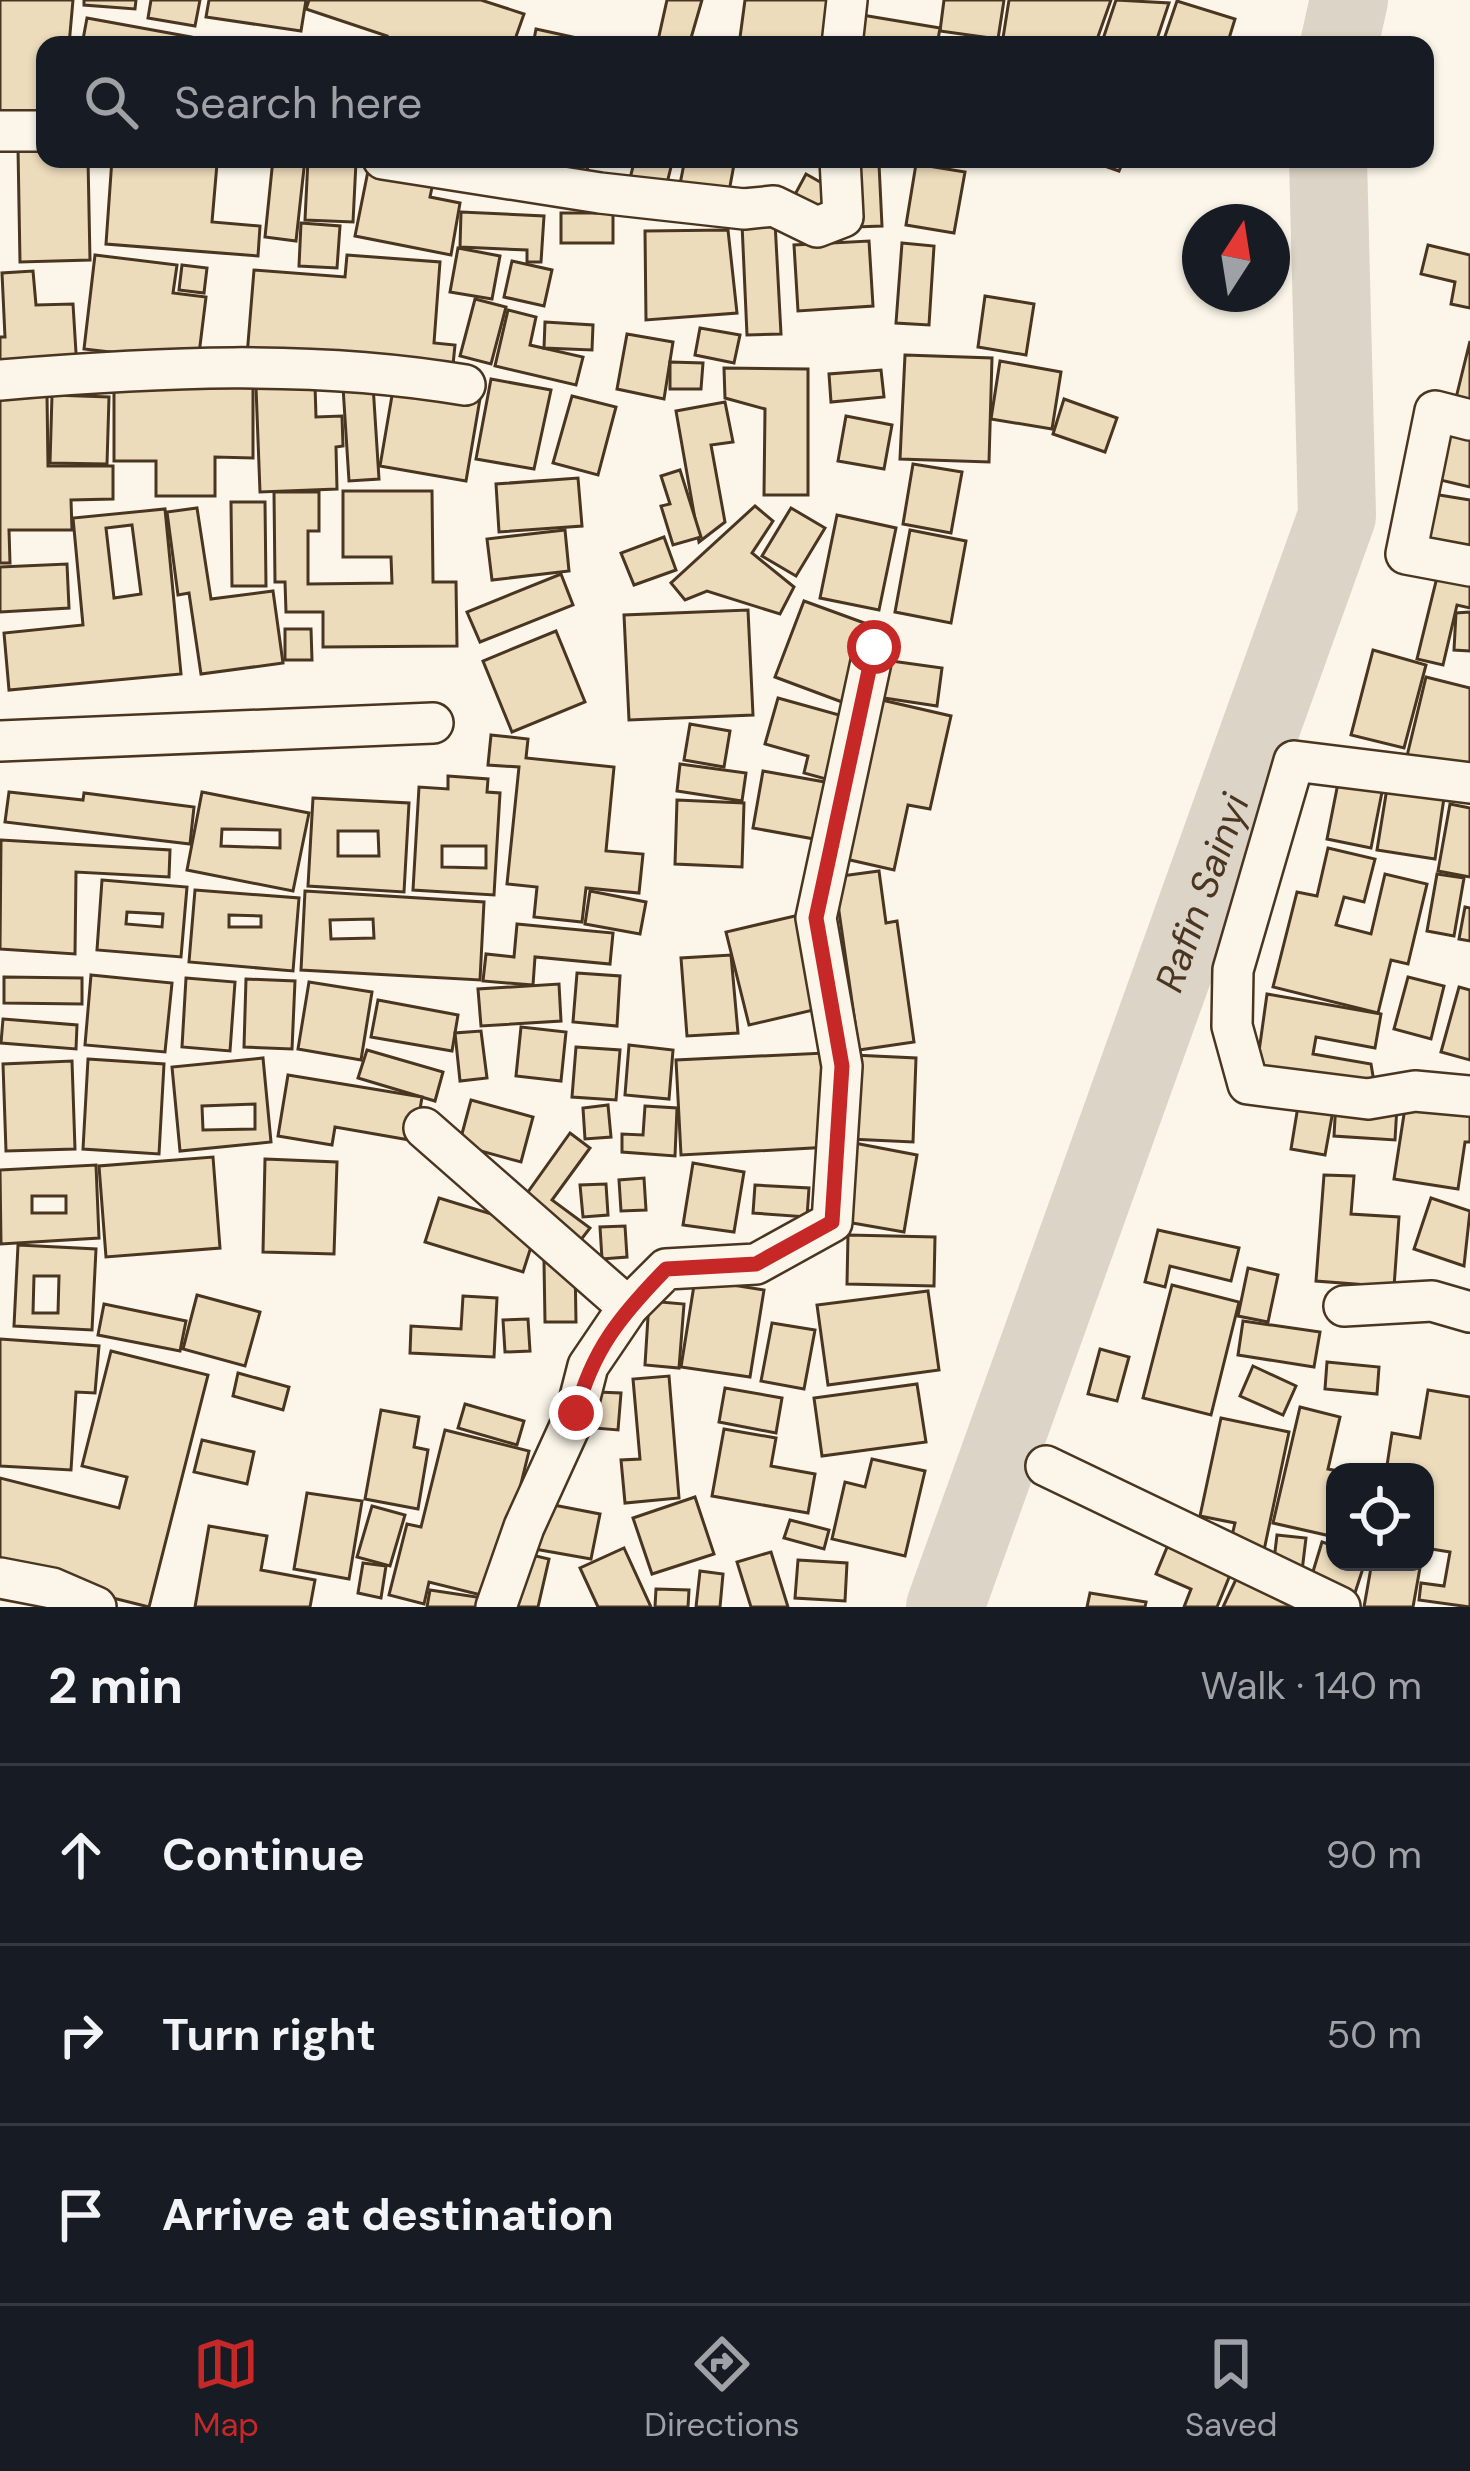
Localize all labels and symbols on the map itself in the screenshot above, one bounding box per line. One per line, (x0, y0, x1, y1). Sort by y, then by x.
north arrow (1182, 204, 1290, 312)
route start (847, 620, 901, 674)
water label: Rafin Sainyi (1143, 786, 1261, 999)
route end (549, 1386, 603, 1440)

